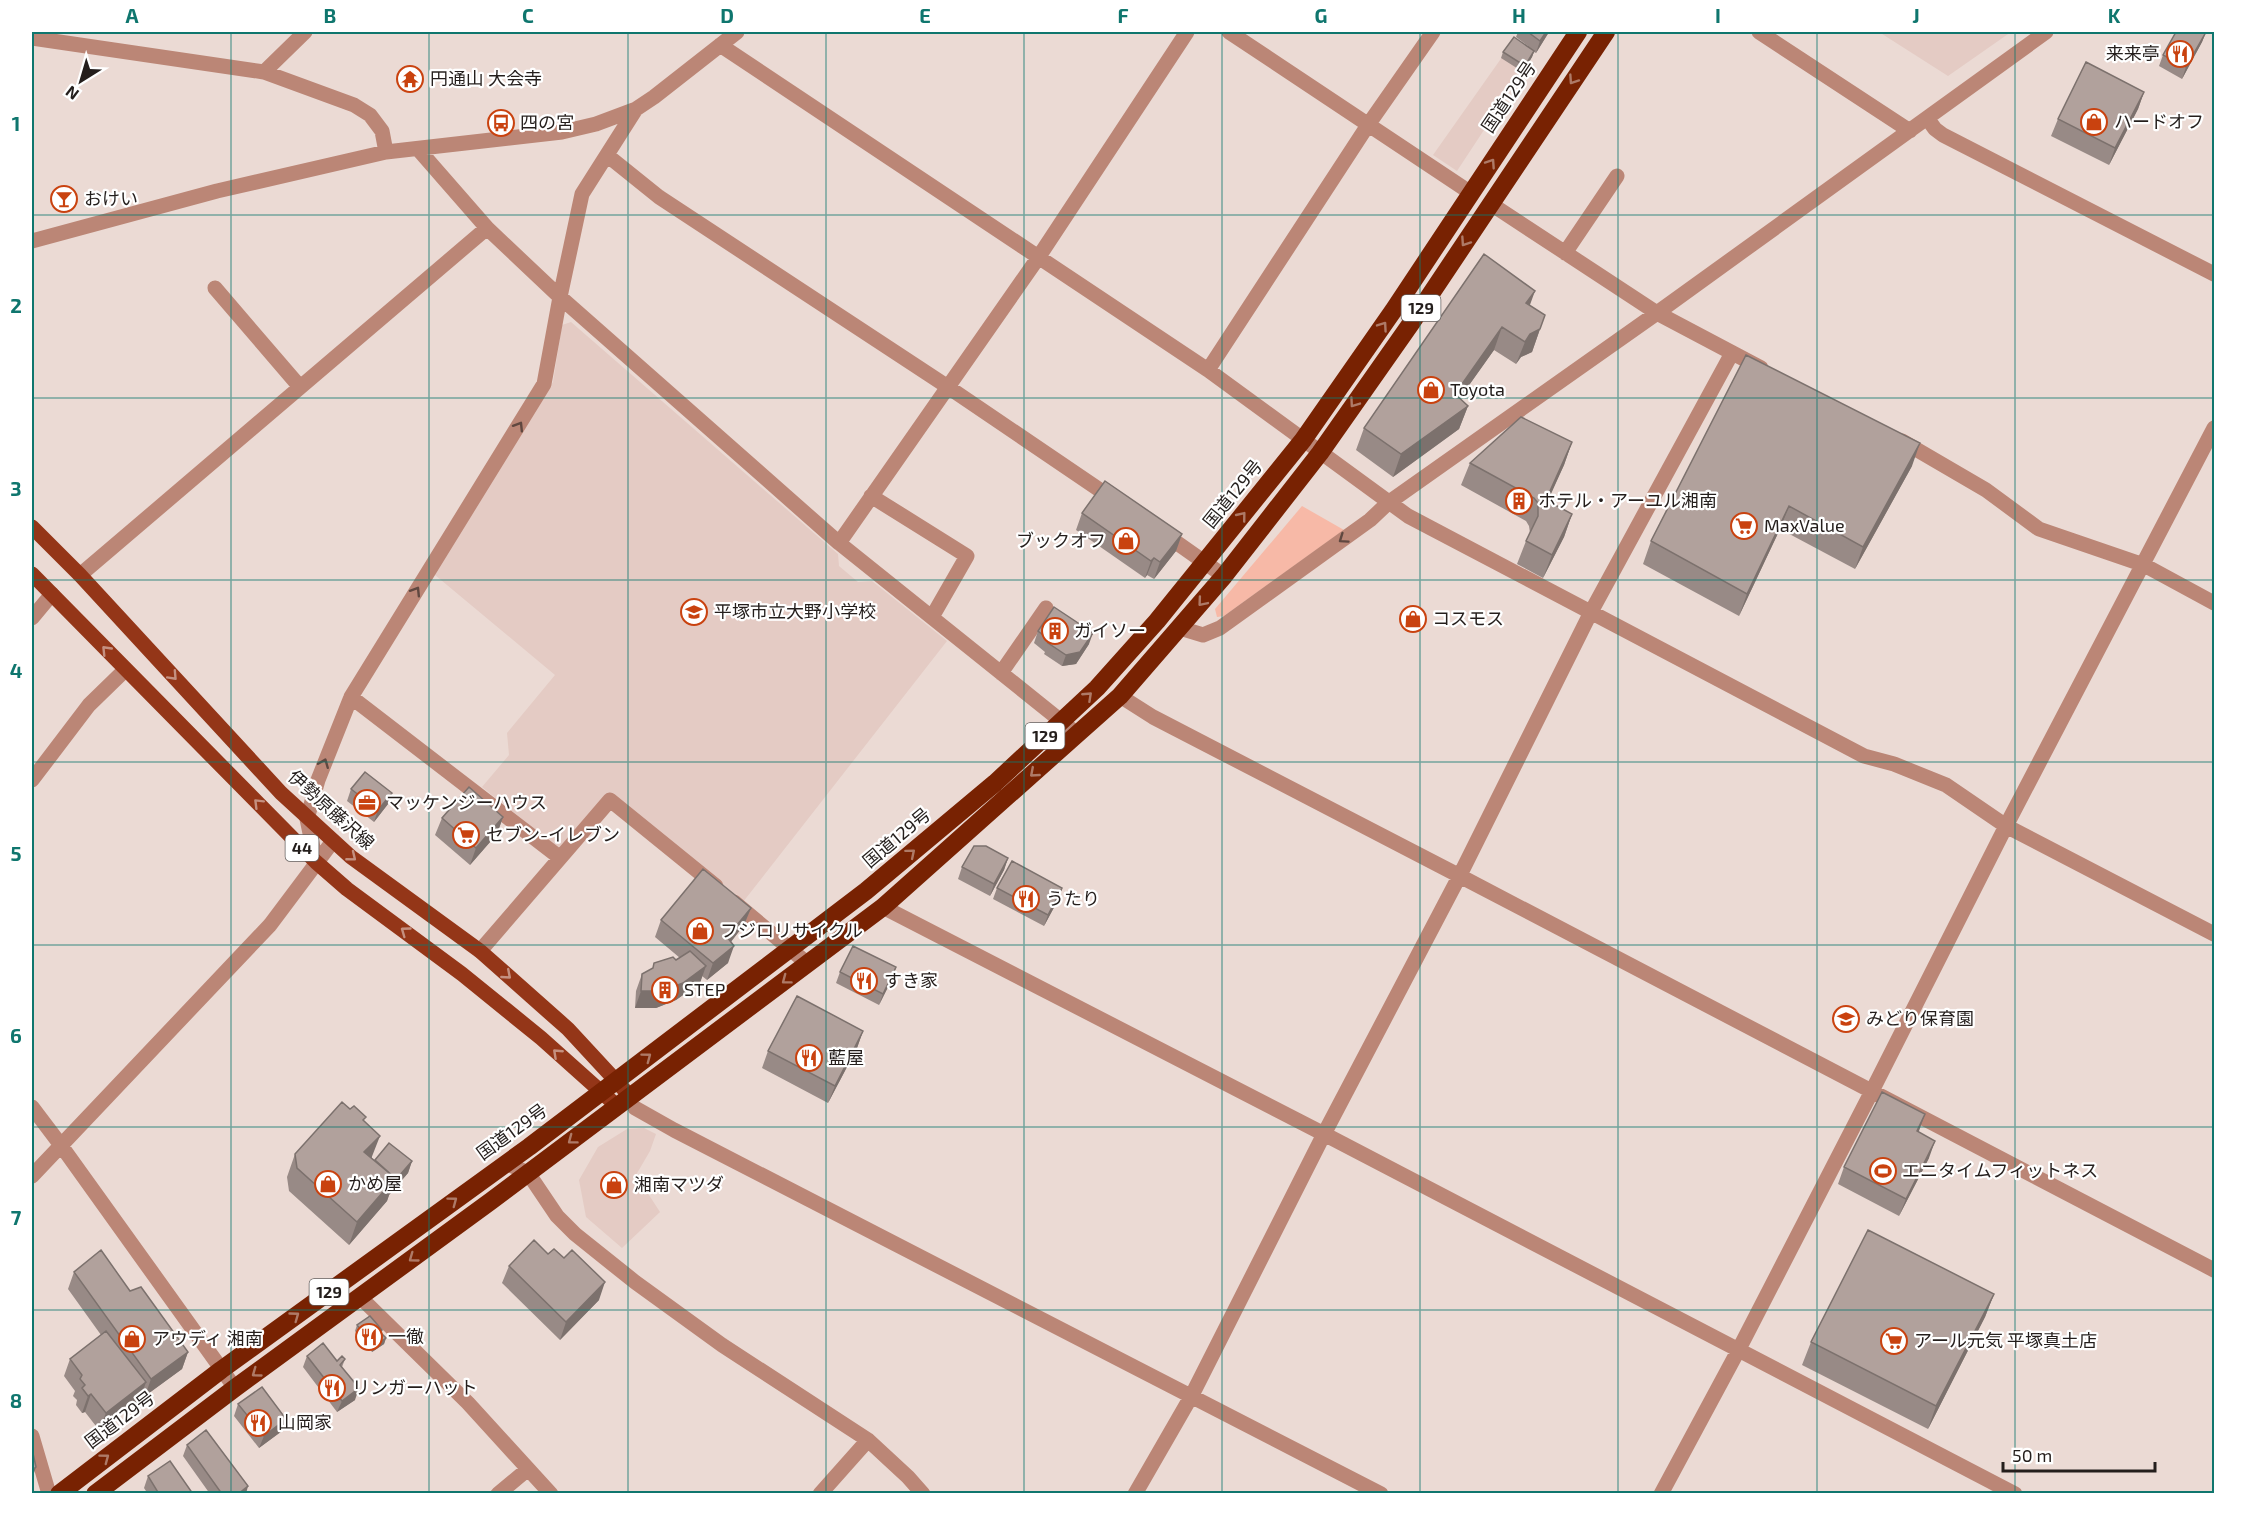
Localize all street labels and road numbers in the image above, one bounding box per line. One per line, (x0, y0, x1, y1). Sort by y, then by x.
street label: 国道129号 (1476, 56, 1540, 136)
road number: 129 (1402, 295, 1440, 321)
street label: 国道129号 (1198, 455, 1266, 532)
road number: 129 (1026, 723, 1064, 749)
street label: 伊勢原藤沢線 (284, 765, 379, 854)
street label: 国道129号 (858, 803, 935, 872)
road number: 44 (286, 835, 318, 861)
street label: 国道129号 (472, 1098, 551, 1164)
road number: 129 (310, 1279, 348, 1305)
street label: 国道129号 (80, 1386, 159, 1453)

